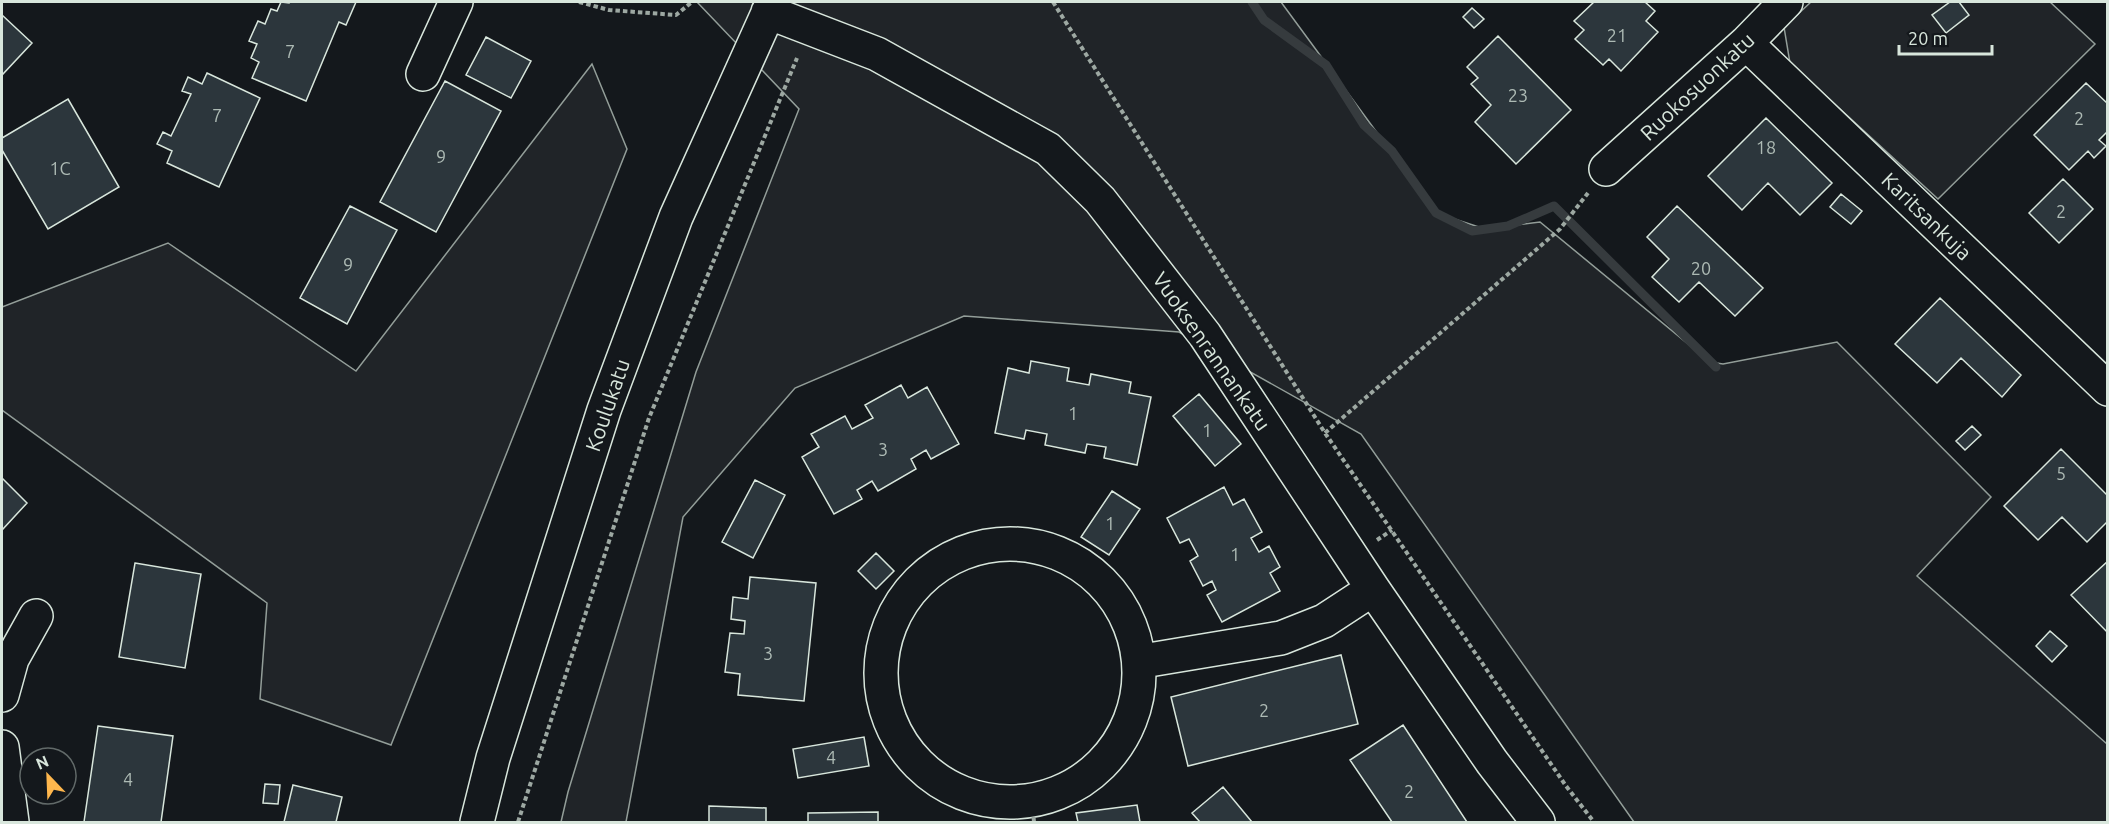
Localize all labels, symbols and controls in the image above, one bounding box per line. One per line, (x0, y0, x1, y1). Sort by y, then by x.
scale bar (1899, 18, 1992, 56)
house number: 21 (1607, 25, 1627, 45)
street label: Ruokosuonkatu (1635, 27, 1759, 145)
text: 20 m (1908, 28, 1948, 48)
house number: 7 (285, 41, 295, 61)
house number: 23 (1508, 85, 1528, 105)
house number: 7 (212, 105, 222, 125)
house number: 2 (2074, 108, 2084, 128)
house number: 18 (1756, 137, 1776, 157)
house number: 9 (436, 146, 446, 166)
house number: 1C (49, 158, 71, 178)
street label: Karitsankuja (1877, 167, 1977, 265)
house number: 2 (2056, 201, 2066, 221)
house number: 9 (343, 254, 353, 274)
house number: 20 (1691, 258, 1711, 278)
street label: Vuoksenrannankatu (1148, 267, 1276, 435)
street label: Koulukatu (580, 356, 634, 454)
house number: 1 (1068, 403, 1078, 423)
house number: 1 (1202, 420, 1212, 440)
house number: 3 (878, 439, 888, 459)
house number: 5 (2056, 463, 2066, 483)
house number: 1 (1105, 513, 1115, 533)
house number: 1 (1230, 544, 1240, 564)
house number: 3 (763, 643, 773, 663)
house number: 2 (1259, 700, 1269, 720)
north arrow (18, 746, 78, 806)
house number: 4 (826, 747, 836, 767)
text: N (33, 752, 51, 773)
house number: 4 (123, 769, 133, 789)
house number: 2 (1404, 781, 1414, 801)

